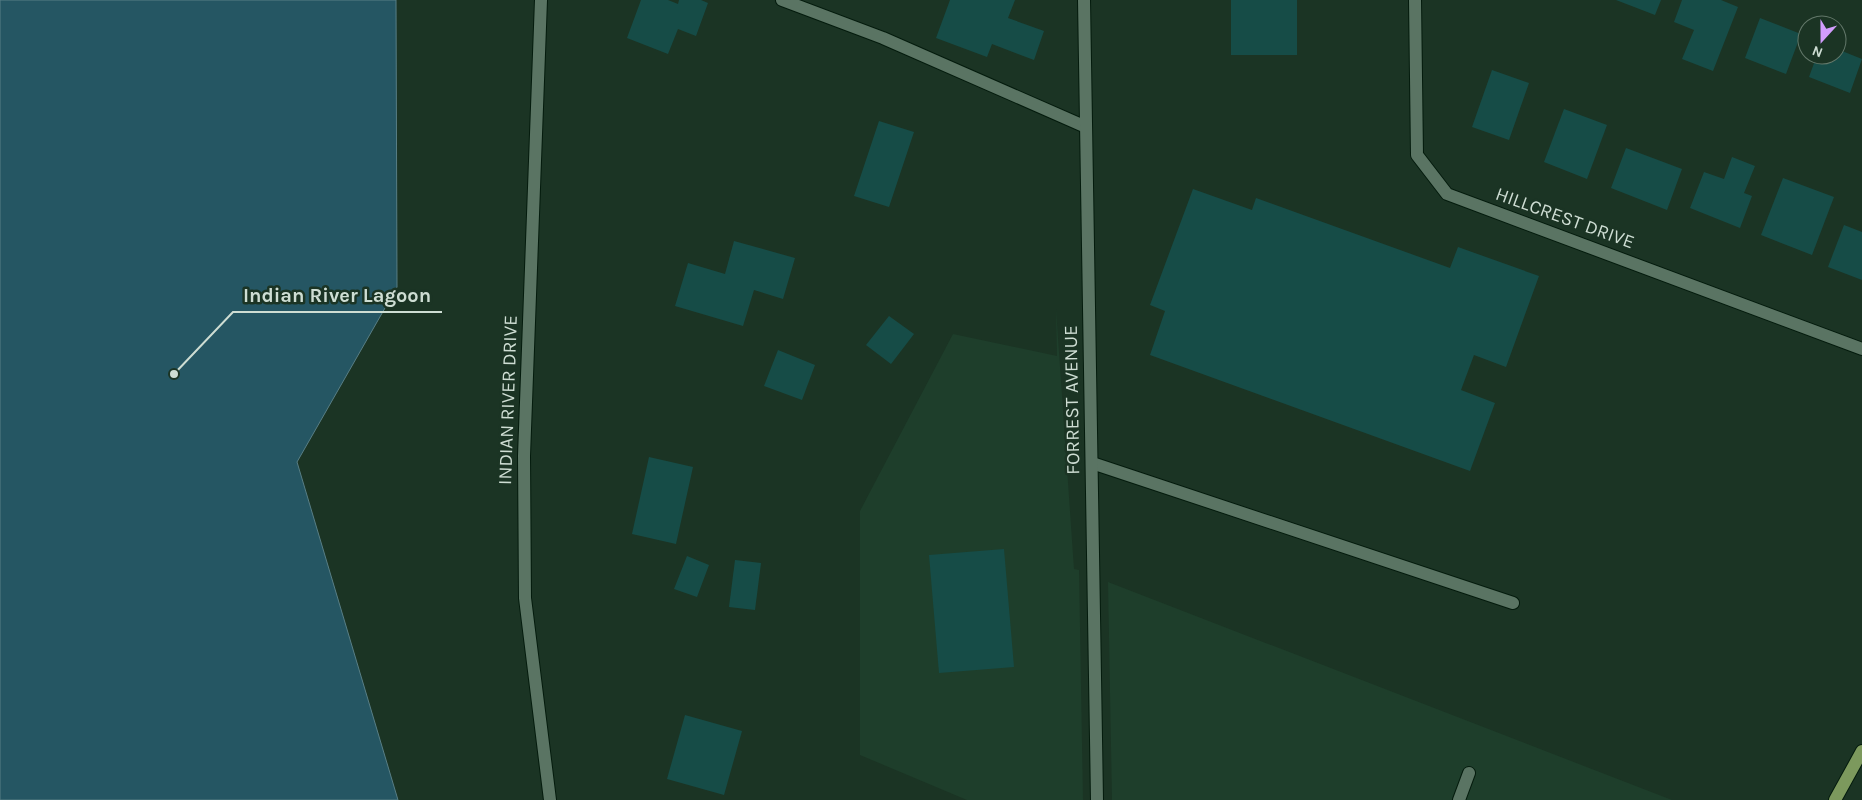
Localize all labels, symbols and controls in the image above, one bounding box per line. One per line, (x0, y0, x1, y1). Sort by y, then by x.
north arrow (1797, 15, 1847, 65)
text: N (1810, 42, 1825, 61)
street label: HILLCREST DRIVE (1493, 183, 1637, 253)
callout: Indian River Lagoon (233, 277, 442, 312)
text: Indian River Lagoon (243, 284, 431, 307)
street label: INDIAN RIVER DRIVE (494, 315, 522, 485)
street label: FORREST AVENUE (1060, 325, 1084, 475)

